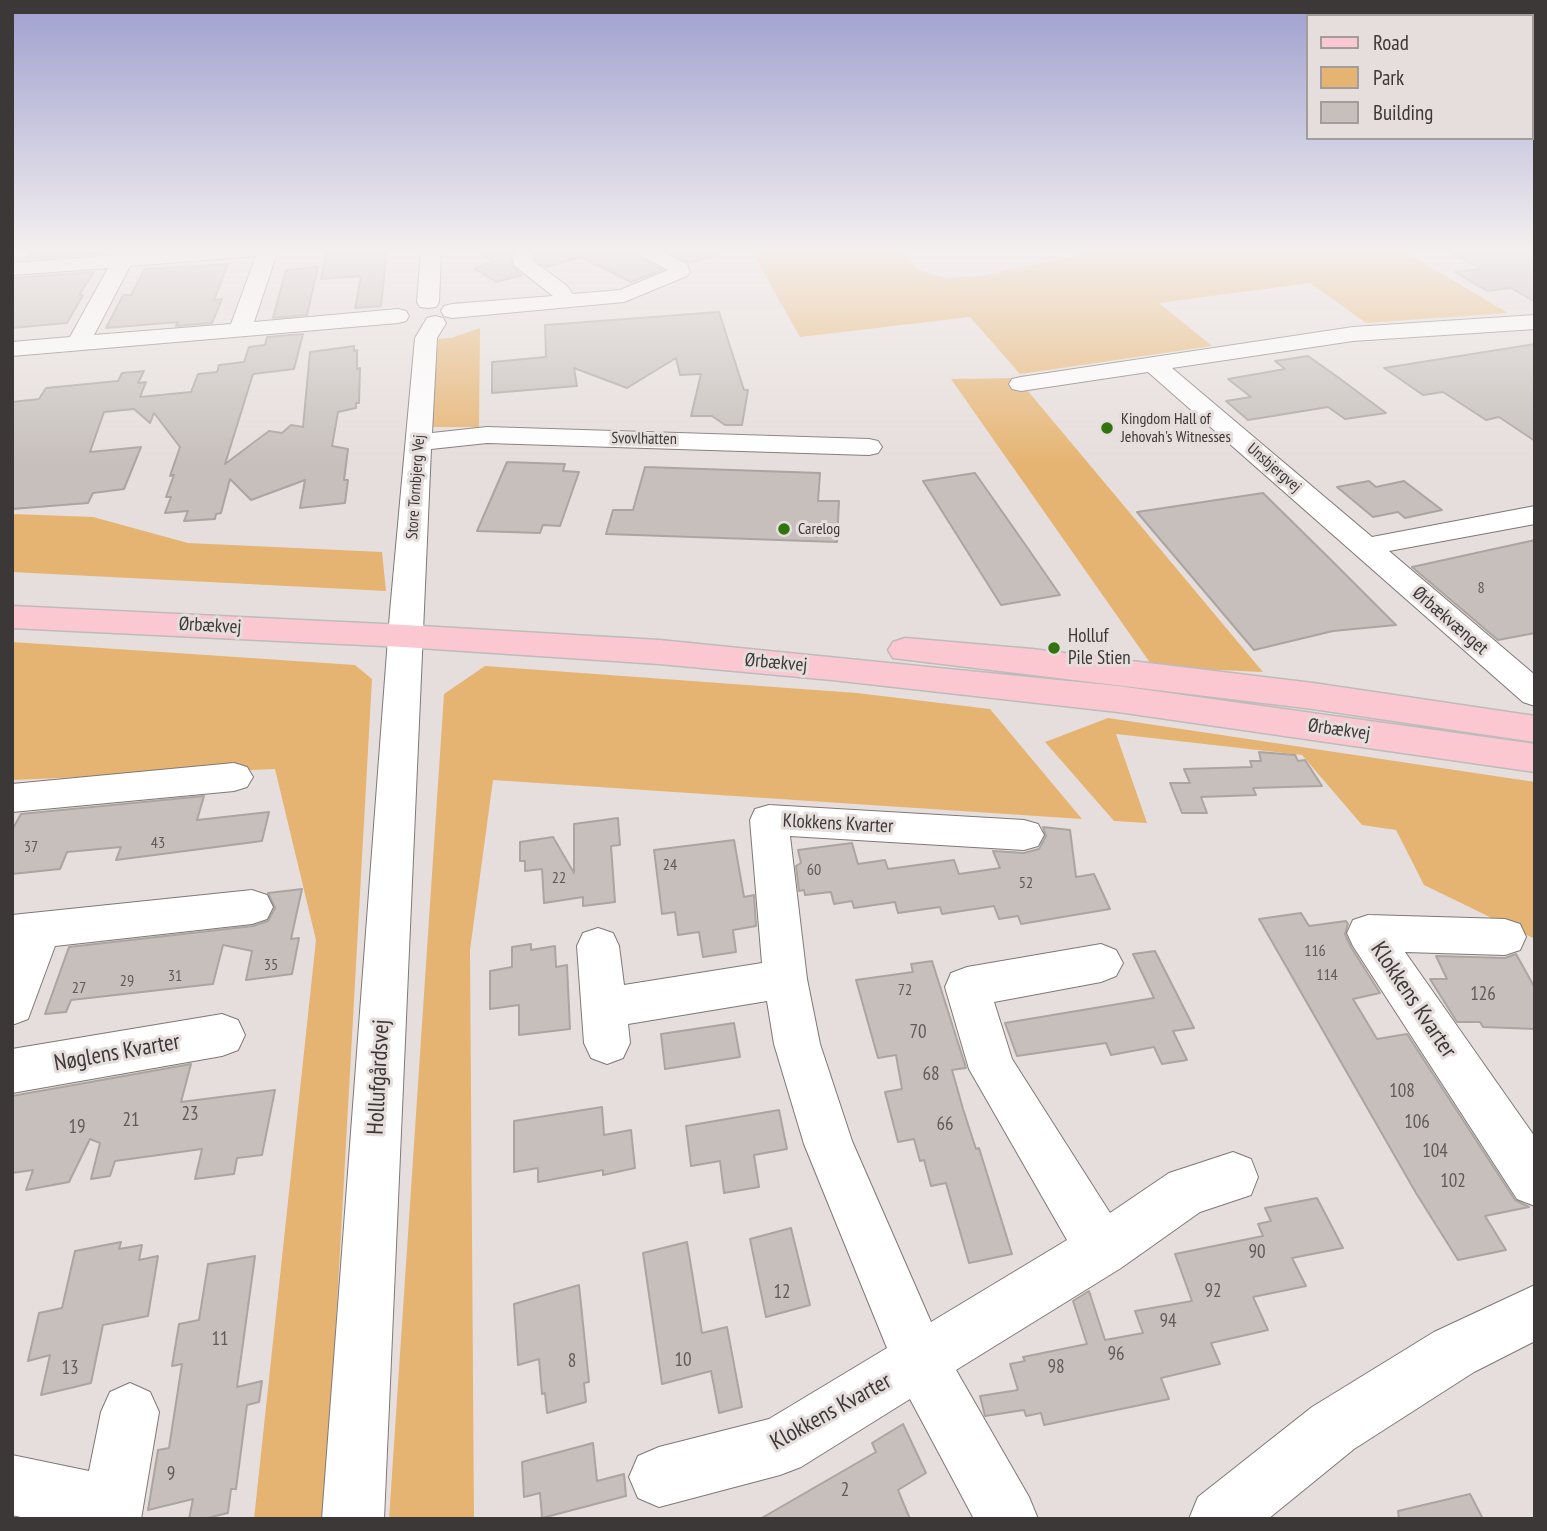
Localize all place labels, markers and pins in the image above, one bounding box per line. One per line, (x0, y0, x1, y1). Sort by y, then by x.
place label: Kingdom Hall of Jehovah's Witnesses (1121, 409, 1231, 447)
marker: Kingdom Hall of Jehovah's Witnesses (1099, 420, 1115, 436)
place label: Carelog (798, 519, 840, 539)
marker: Carelog (776, 521, 792, 537)
place label: Holluf Pile Stien (1068, 626, 1131, 670)
marker: Holluf Pile Stien (1046, 640, 1062, 656)

